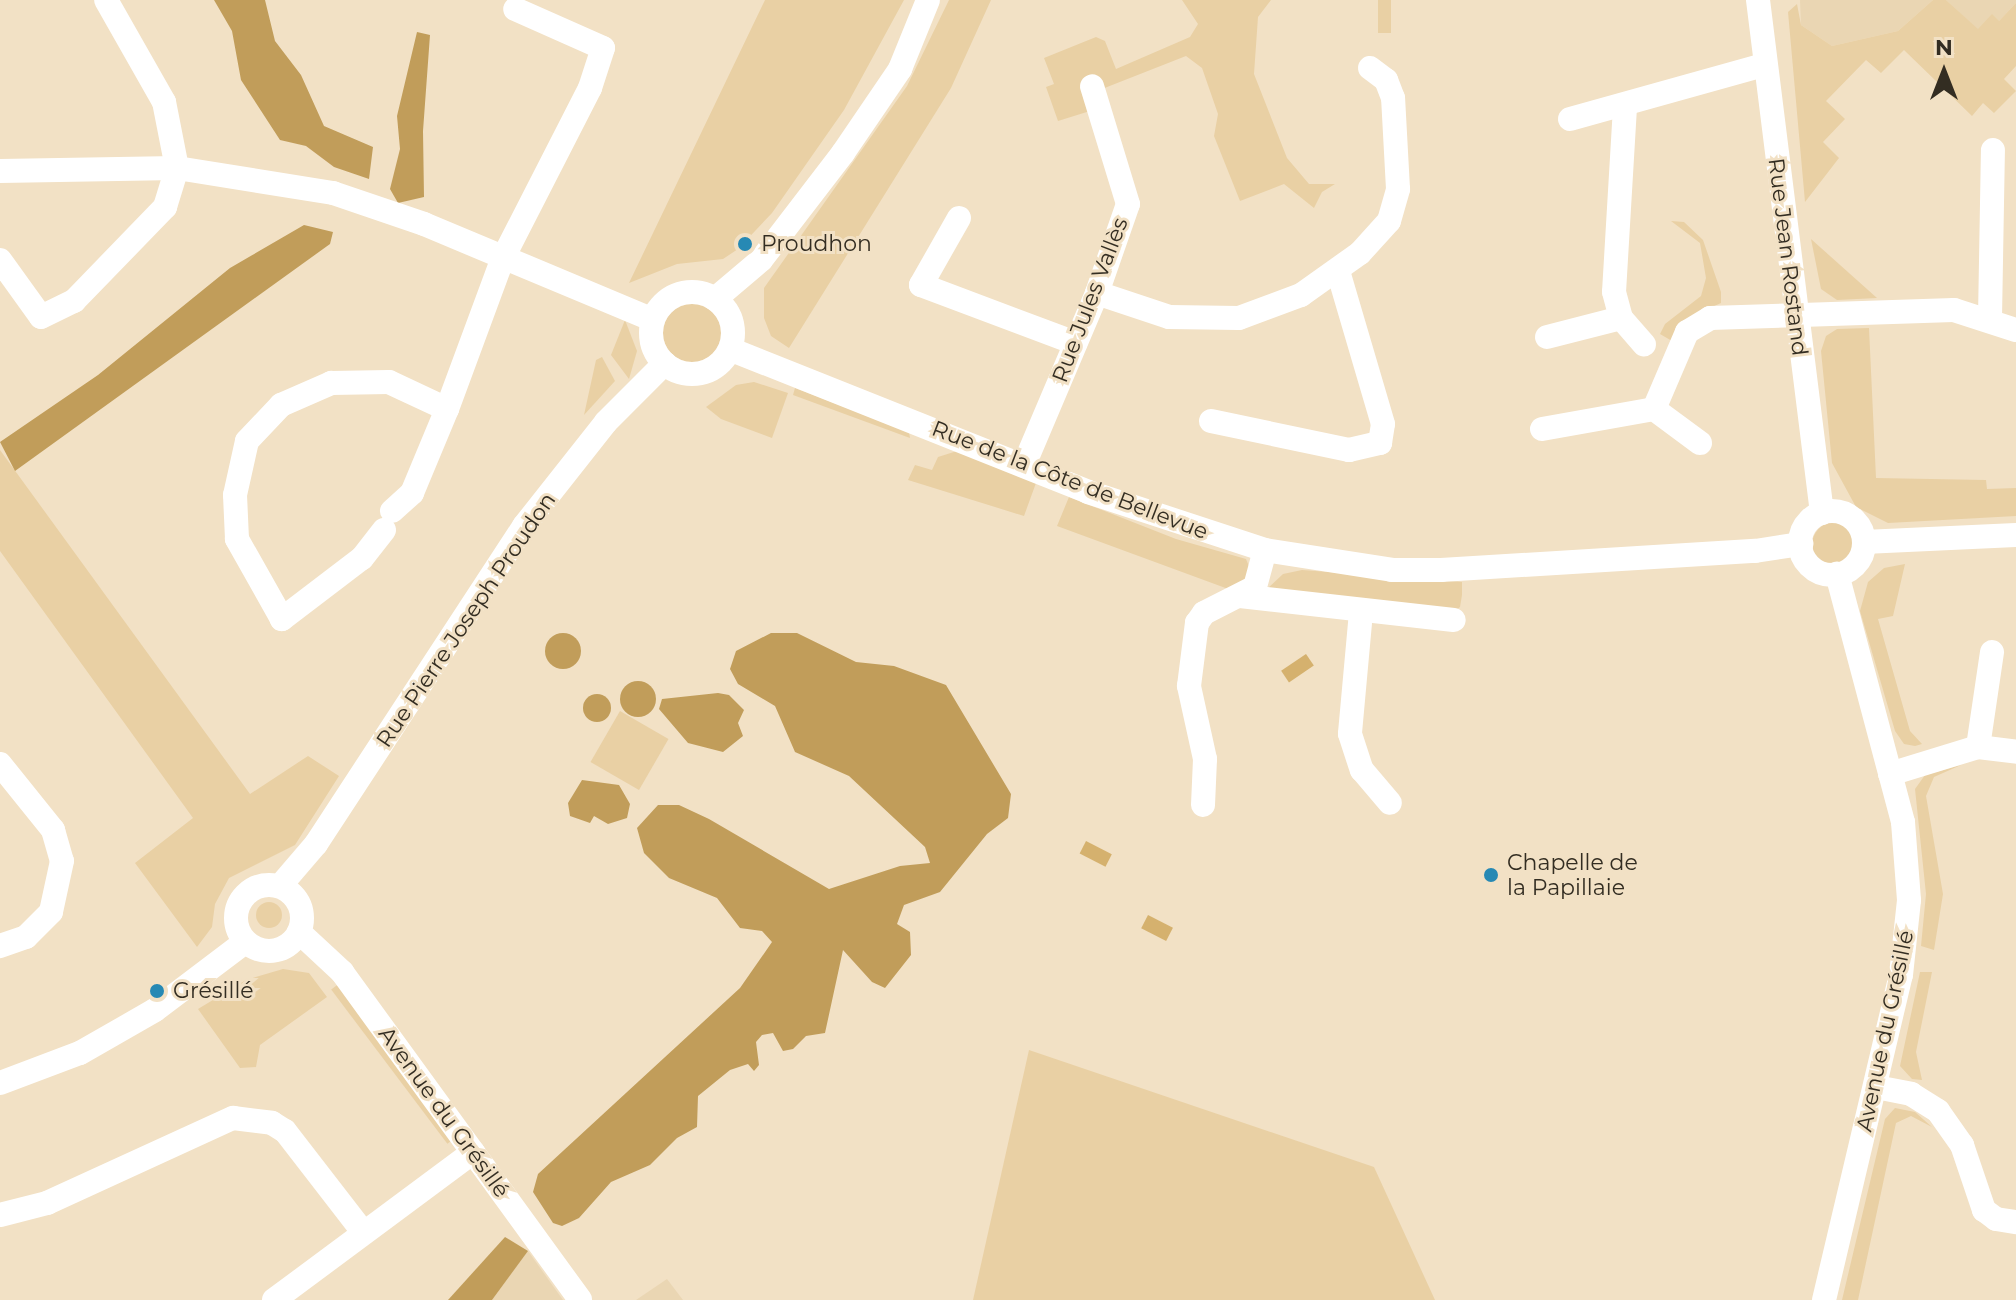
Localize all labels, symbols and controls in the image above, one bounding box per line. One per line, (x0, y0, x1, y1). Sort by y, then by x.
north arrow (1904, 32, 1984, 112)
text: N (1935, 34, 1953, 61)
street label: Rue Jean Rostand (1763, 157, 1813, 357)
street label: Rue Jules Vallès (1046, 214, 1134, 386)
place label: Proudhon (761, 231, 872, 257)
marker: Proudhon (736, 235, 754, 253)
street label: Rue de la Côte de Bellevue (928, 415, 1212, 545)
street label: Rue Pierre Joseph Proudon (371, 488, 561, 752)
place label: Chapelle de la Papillaie (1507, 849, 1638, 900)
marker: Chapelle de la Papillaie (1482, 866, 1500, 884)
street label: Avenue du Grésillé (1851, 928, 1919, 1134)
place label: Grésillé (173, 978, 254, 1004)
marker: Grésillé (148, 982, 166, 1000)
street label: Avenue du Grésillé (373, 1021, 515, 1203)

